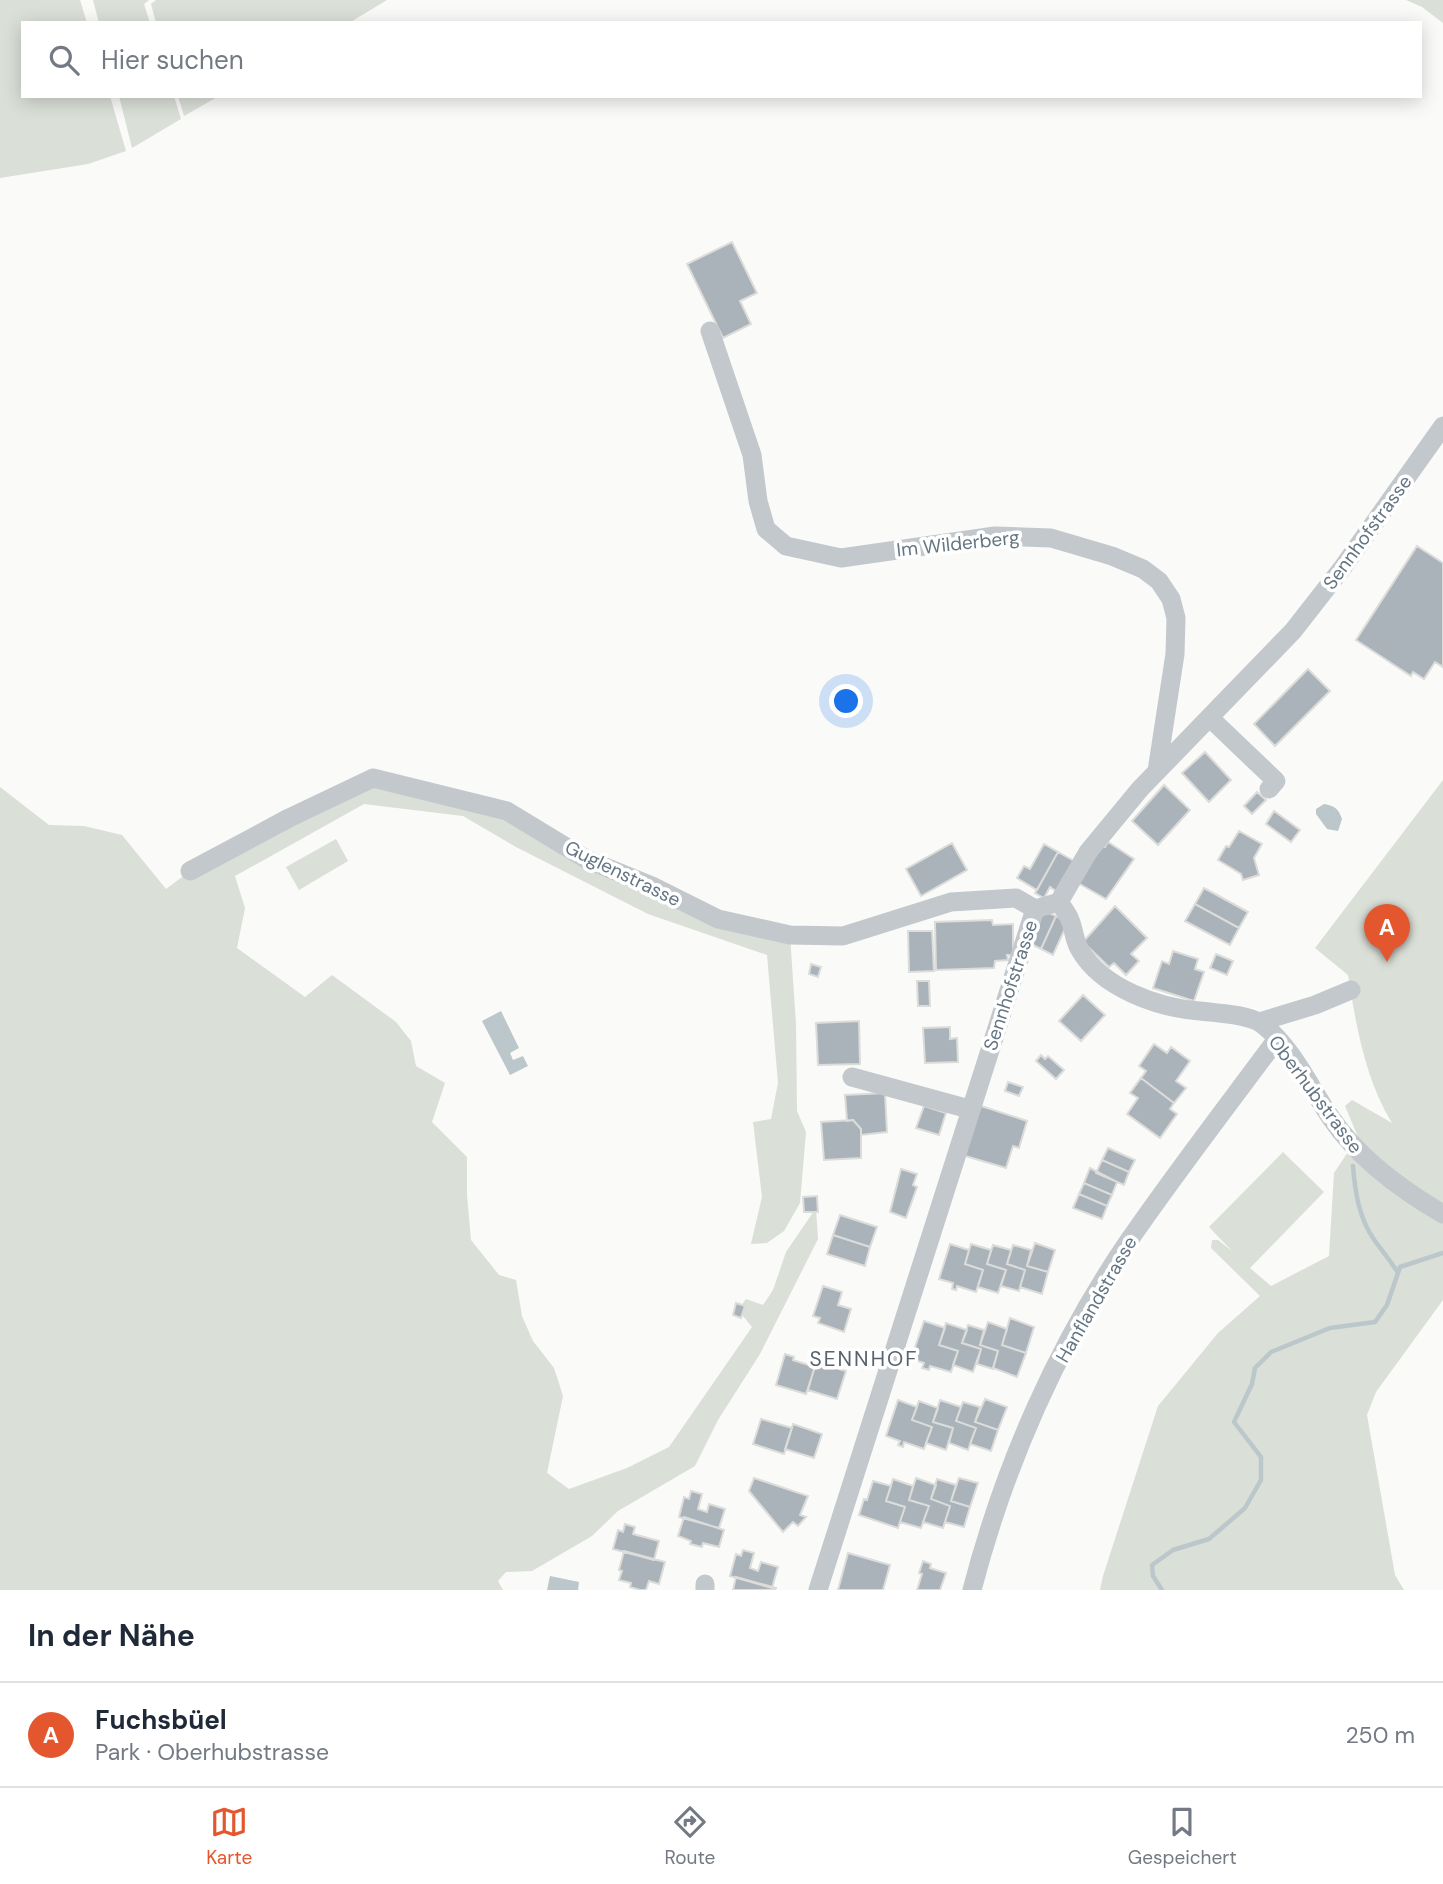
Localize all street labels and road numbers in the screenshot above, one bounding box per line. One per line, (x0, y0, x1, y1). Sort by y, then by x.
street label: Sennhofstrasse (1317, 470, 1417, 595)
street label: Im Wilderberg (895, 525, 1021, 562)
street label: Guglenstrasse (561, 835, 685, 912)
street label: Sennhofstrasse (978, 917, 1043, 1054)
street label: Oberhubstrasse (1263, 1030, 1368, 1159)
street label: Hanflandstrasse (1050, 1232, 1143, 1367)

